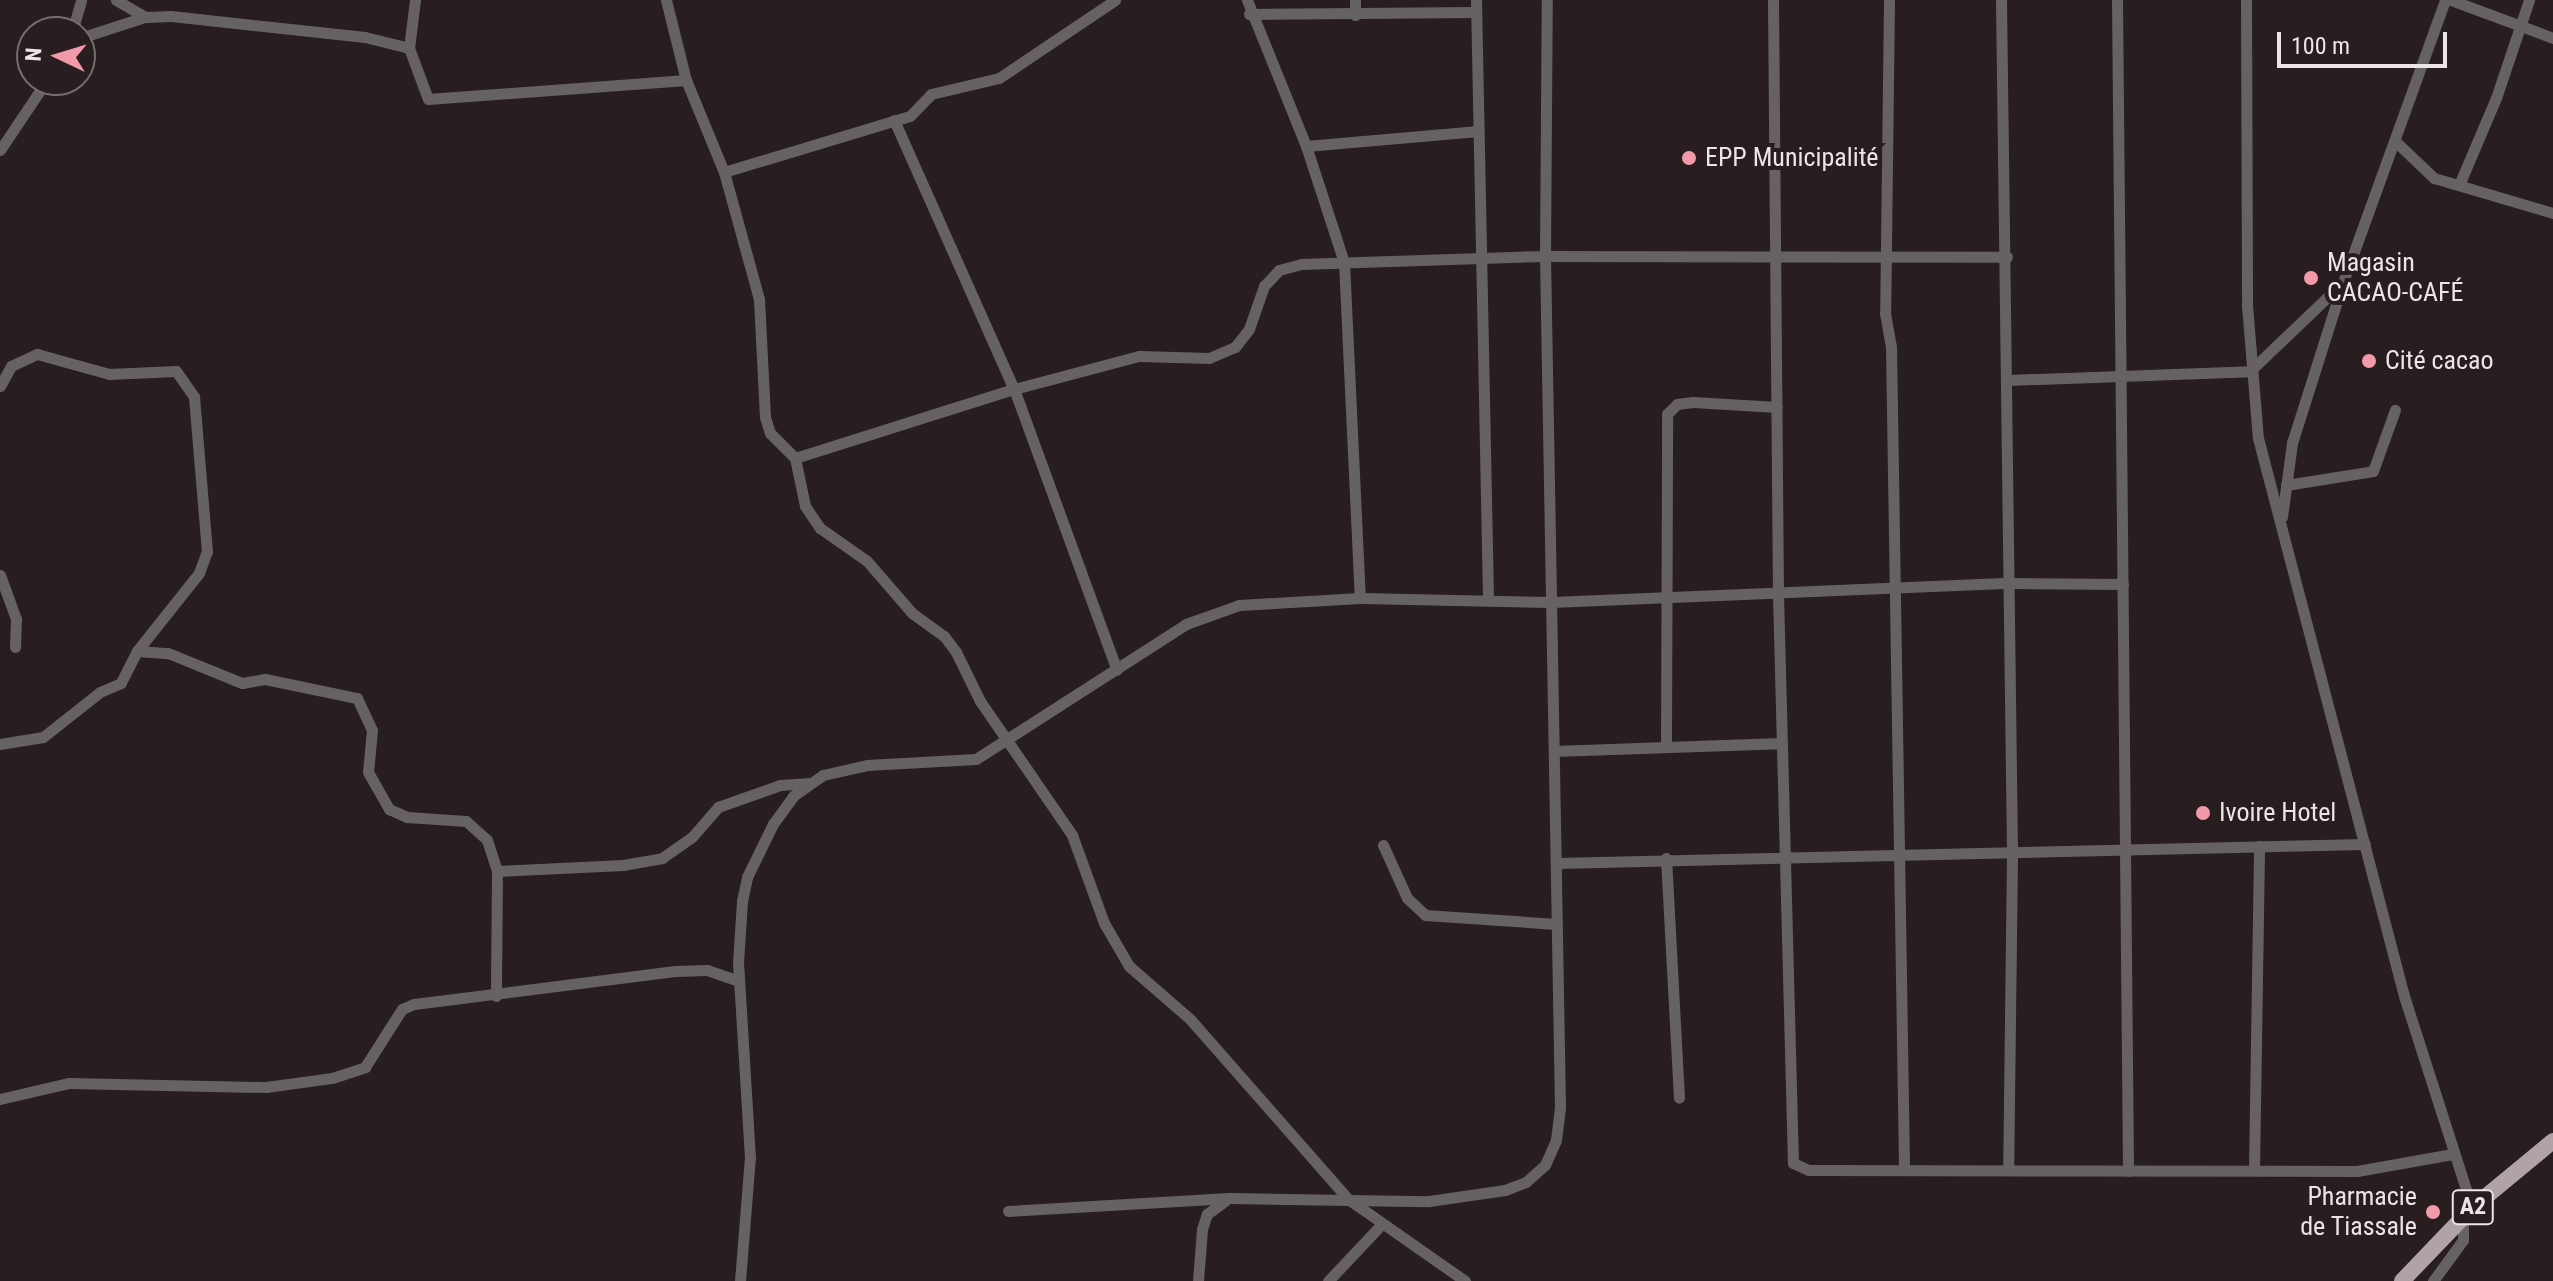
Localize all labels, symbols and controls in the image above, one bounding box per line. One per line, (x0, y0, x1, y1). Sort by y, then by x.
north arrow (16, 16, 96, 96)
scale bar (2281, 16, 2451, 66)
text: 100 m (2291, 32, 2350, 60)
text: N (21, 47, 46, 62)
place label: EPP Municipalité (1705, 142, 1879, 174)
marker: EPP Municipalité (1680, 149, 1698, 167)
place label: Magasin CACAO-CAFÉ (2327, 247, 2463, 308)
marker: Magasin CACAO-CAFÉ (2302, 269, 2320, 287)
place label: Cité cacao (2385, 345, 2494, 377)
marker: Cité cacao (2360, 352, 2378, 370)
place label: Ivoire Hotel (2219, 797, 2336, 829)
marker: Ivoire Hotel (2194, 804, 2212, 822)
place label: Pharmacie de Tiassale (2300, 1181, 2417, 1242)
road number: A2 (2451, 1187, 2495, 1227)
marker: Pharmacie de Tiassale (2424, 1203, 2442, 1221)

